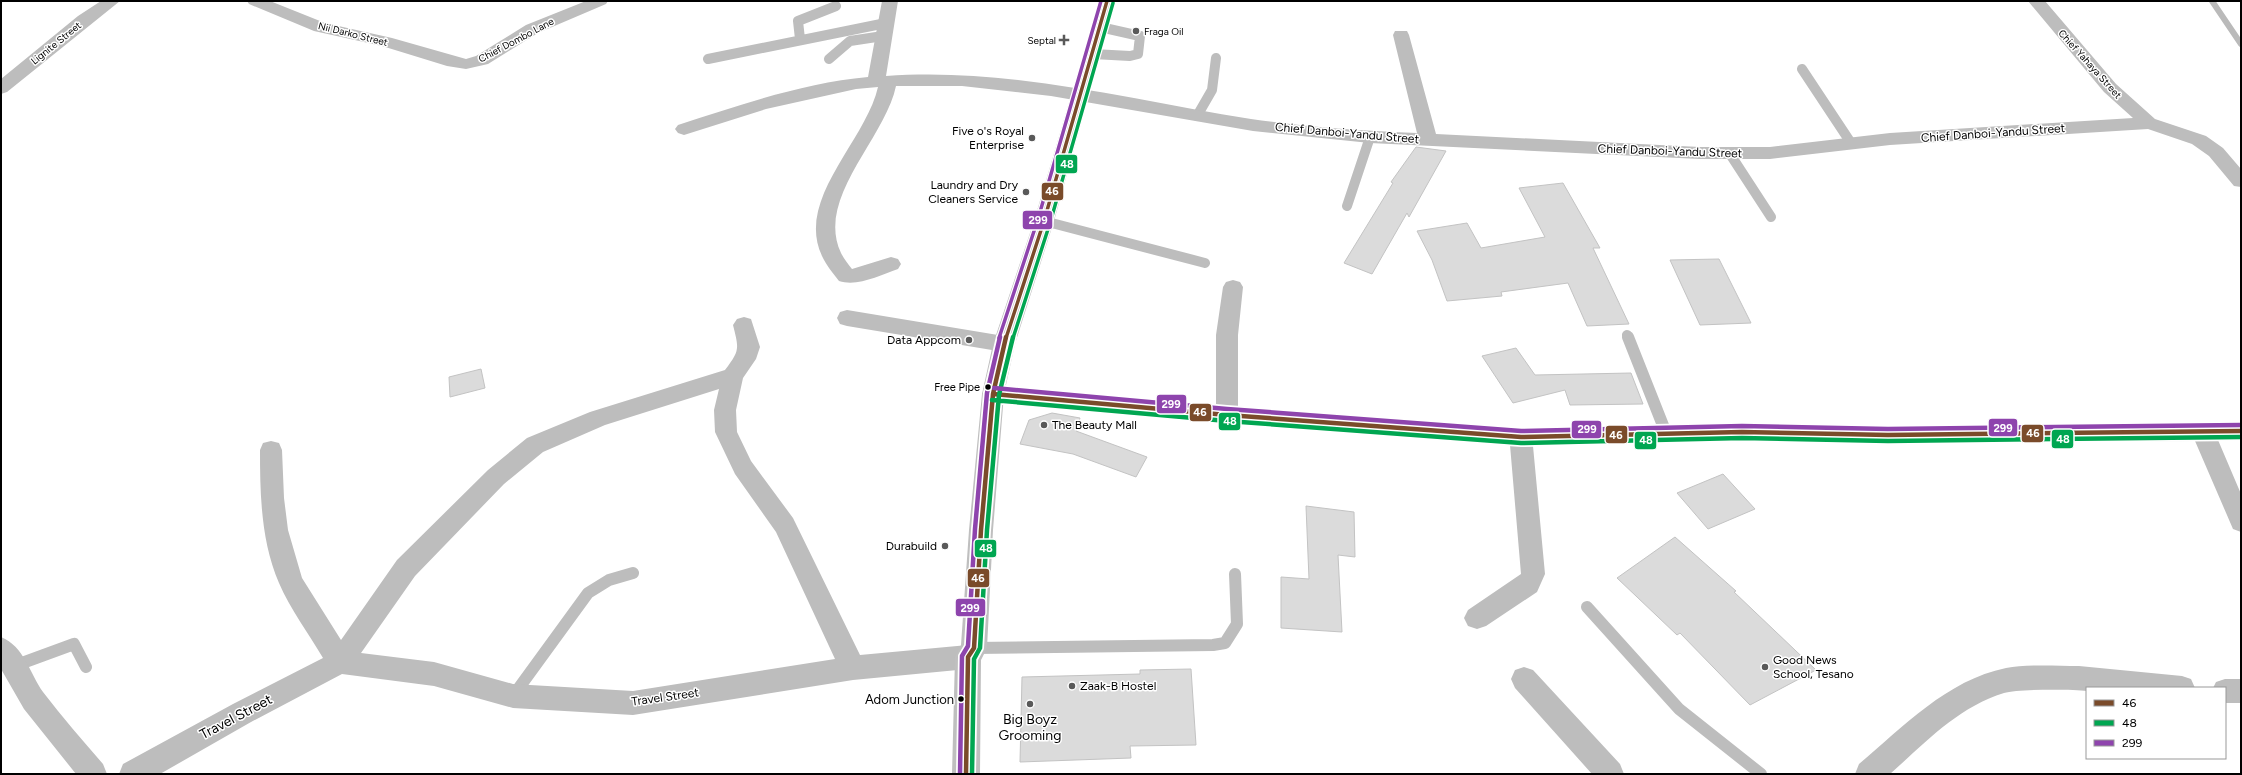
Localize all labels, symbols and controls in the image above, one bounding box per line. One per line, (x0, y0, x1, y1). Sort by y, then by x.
street label: Chief Dombo Lane (476, 14, 556, 65)
street label: Lignite Street (28, 19, 84, 67)
street label: Nii Darko Street (317, 19, 389, 49)
place label: Fraga Oil (1144, 25, 1184, 38)
marker: Fraga Oil (1131, 26, 1141, 36)
street label: Chief Yahaya Street (2056, 27, 2125, 101)
place label: Septal (1027, 34, 1056, 47)
marker: Septal (1059, 35, 1069, 45)
street label: Chief Danboi-Yandu Street (1274, 120, 1420, 146)
street label: Chief Danboi-Yandu Street (1920, 121, 2066, 145)
place label: Five o's Royal Enterprise (952, 124, 1024, 152)
marker: Five o's Royal Enterprise (1027, 133, 1037, 143)
street label: Chief Danboi-Yandu Street (1598, 141, 1743, 161)
line badge: 48 (1055, 154, 1078, 174)
text: 48 (1060, 158, 1074, 171)
place label: Laundry and Dry Cleaners Service (928, 178, 1019, 206)
line badge: 46 (1041, 182, 1064, 201)
text: 46 (1045, 185, 1059, 198)
marker: Laundry and Dry Cleaners Service (1021, 187, 1031, 197)
line badge: 299 (1022, 210, 1053, 230)
text: 299 (1028, 214, 1048, 227)
place label: Data Appcom (887, 333, 961, 347)
marker: Data Appcom (964, 335, 974, 345)
place label: Free Pipe (934, 381, 980, 394)
marker: Free Pipe (983, 382, 993, 392)
line badge: 299 (1156, 394, 1187, 414)
text: 299 (1161, 398, 1181, 411)
line badge: 46 (1189, 403, 1212, 422)
text: 46 (1193, 406, 1207, 419)
line badge: 48 (1218, 412, 1241, 431)
text: 48 (1223, 415, 1237, 428)
place label: The Beauty Mall (1052, 418, 1137, 432)
line badge: 299 (1988, 418, 2018, 437)
marker: The Beauty Mall (1039, 420, 1049, 430)
line badge: 299 (1571, 420, 1602, 439)
text: 299 (1993, 422, 2013, 435)
text: 299 (1577, 423, 1597, 436)
line badge: 46 (2021, 424, 2044, 443)
line badge: 46 (1605, 425, 1628, 444)
text: 46 (2026, 427, 2040, 440)
text: 46 (1609, 429, 1623, 442)
line badge: 48 (2051, 429, 2074, 449)
line badge: 48 (1634, 431, 1657, 450)
text: 48 (2056, 433, 2070, 446)
text: 48 (1639, 434, 1653, 447)
place label: Durabuild (886, 539, 937, 553)
line badge: 48 (974, 539, 997, 558)
marker: Durabuild (940, 541, 950, 551)
text: 48 (979, 542, 993, 555)
line badge: 46 (967, 568, 990, 588)
text: 46 (971, 572, 985, 585)
line badge: 299 (955, 598, 986, 617)
text: 299 (960, 602, 980, 615)
place label: Good News School, Tesano (1773, 653, 1854, 681)
marker: Good News School, Tesano (1760, 662, 1770, 672)
place label: Zaak-B Hostel (1080, 679, 1156, 693)
marker: Zaak-B Hostel (1067, 681, 1077, 691)
street label: Travel Street (630, 685, 700, 709)
legend (2086, 687, 2226, 759)
street label: Travel Street (197, 691, 275, 743)
place label: Adom Junction (865, 692, 954, 707)
marker: Adom Junction (956, 694, 966, 704)
text: 46 (2122, 696, 2136, 710)
marker: Big Boyz Grooming (1025, 699, 1035, 709)
place label: Big Boyz Grooming (999, 711, 1061, 744)
text: 48 (2122, 716, 2137, 730)
text: 299 (2122, 736, 2143, 750)

